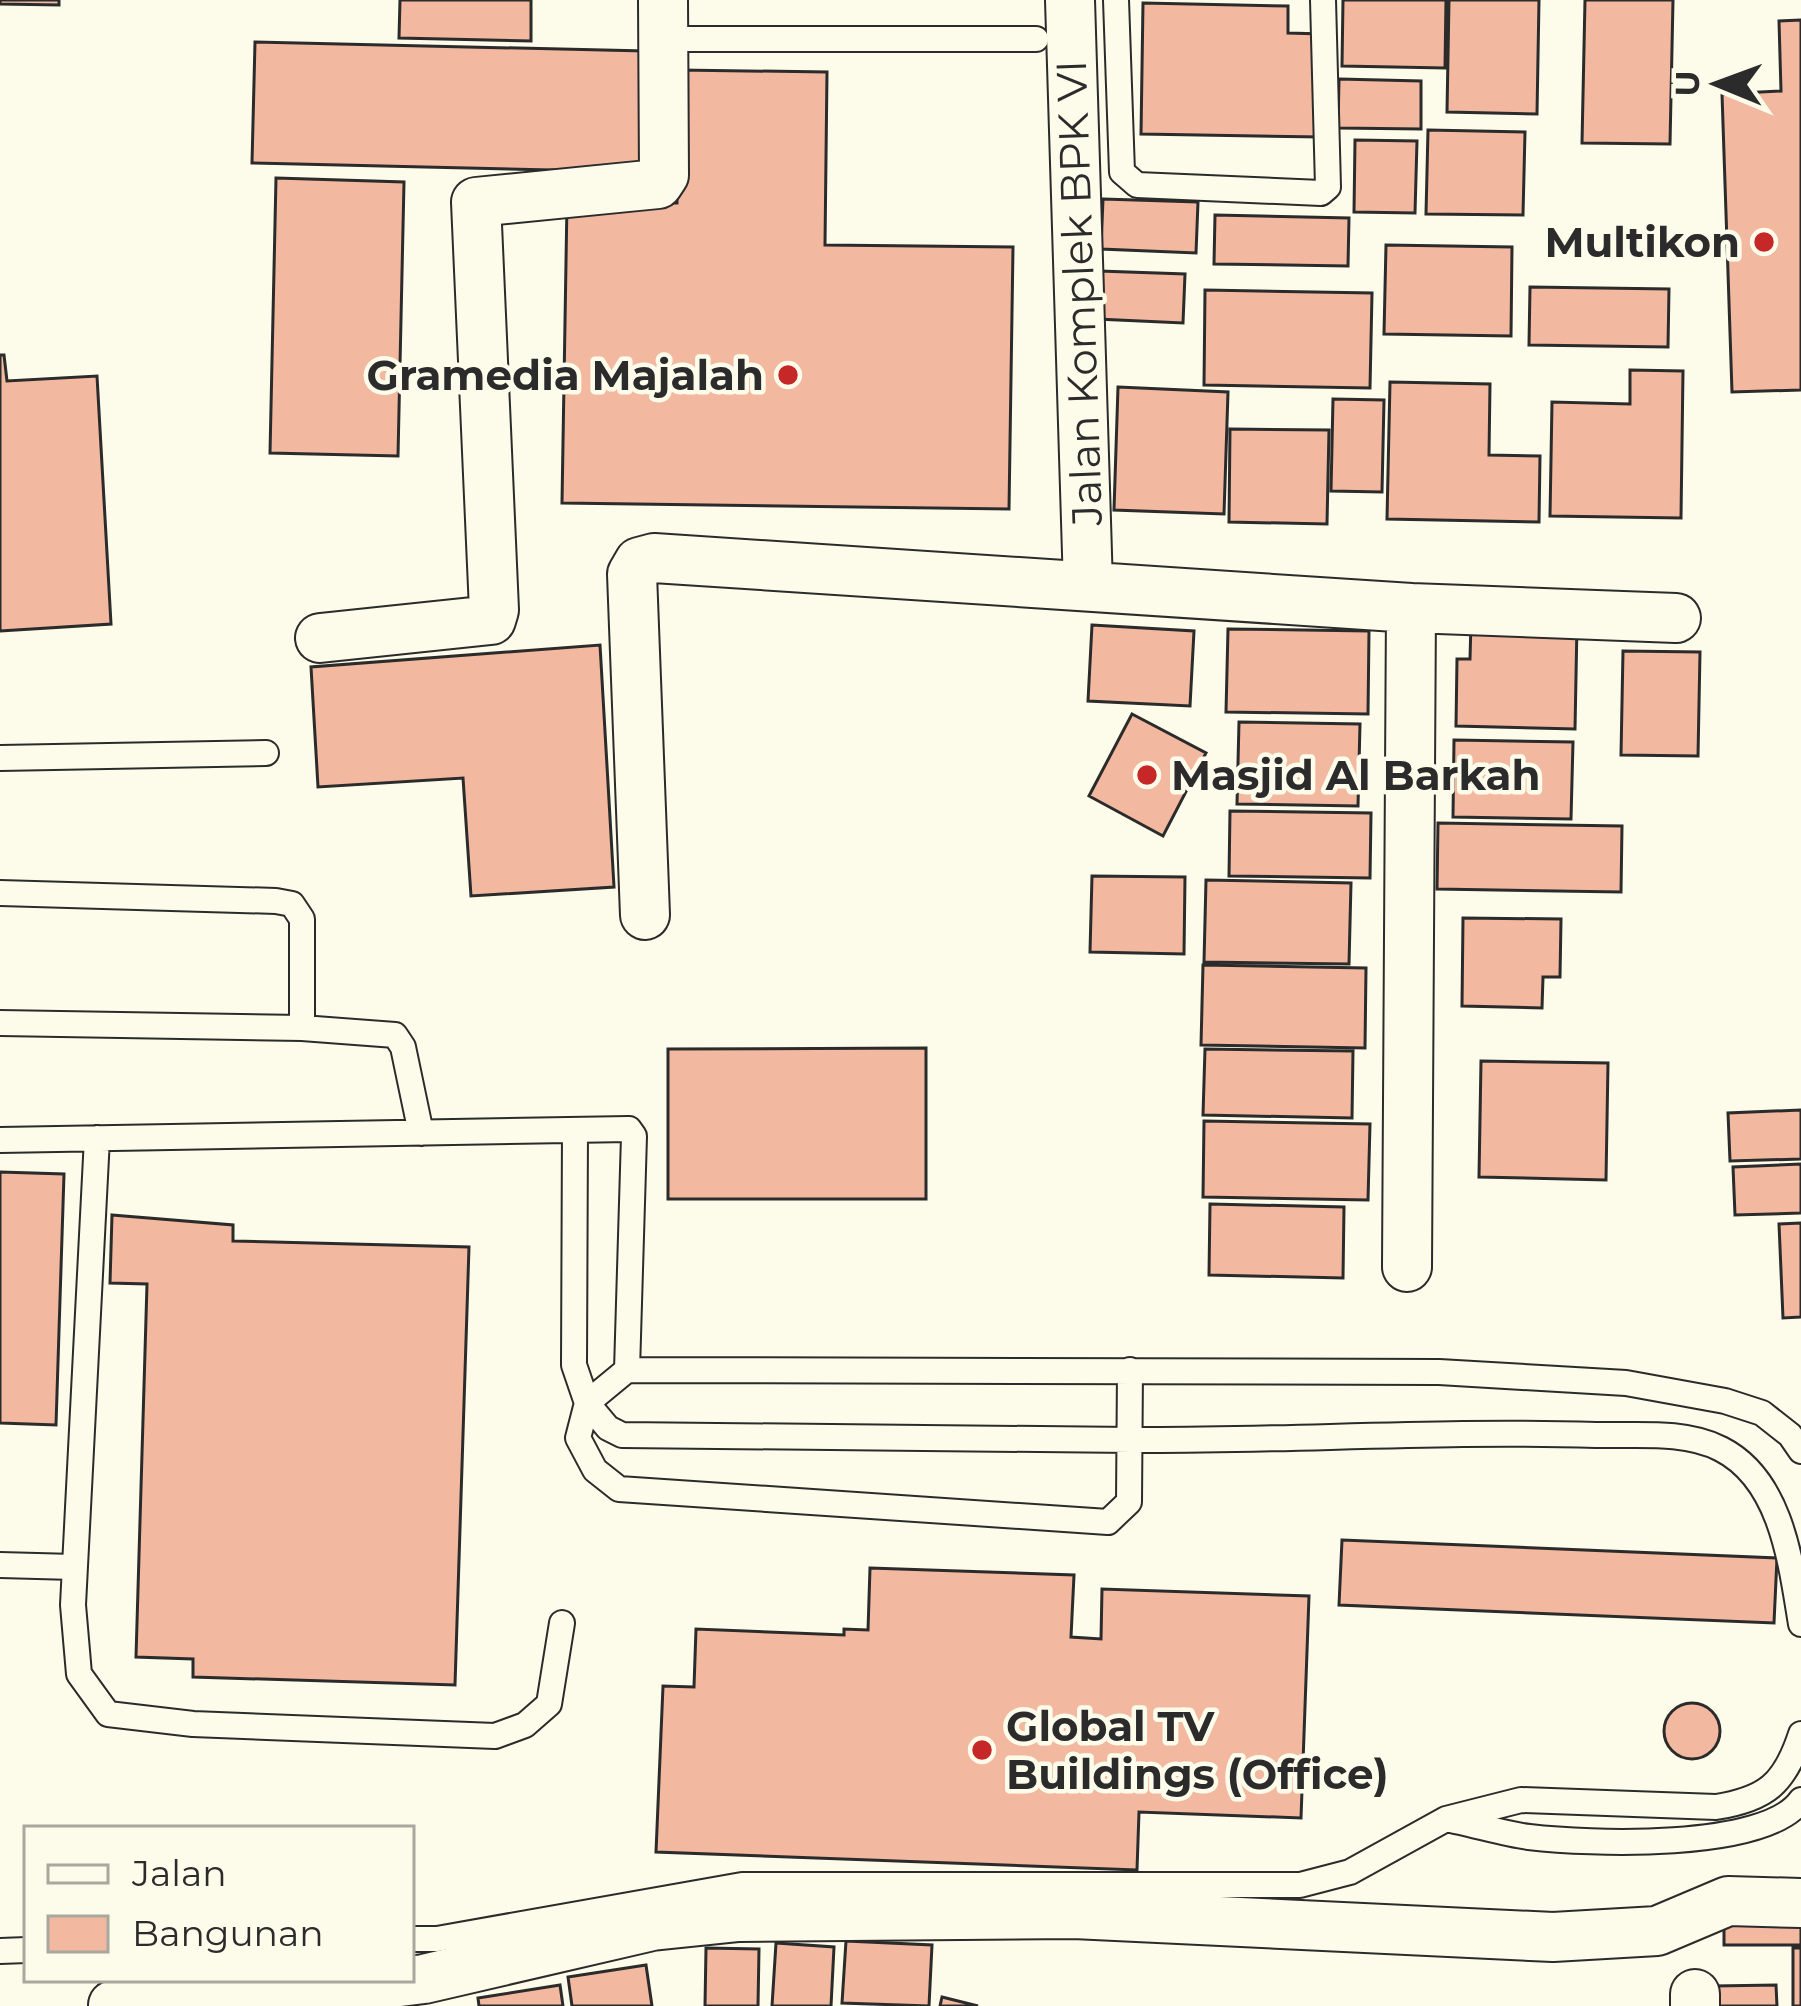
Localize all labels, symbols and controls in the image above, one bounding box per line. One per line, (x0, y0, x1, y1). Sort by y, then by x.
north arrow (1657, 24, 1777, 144)
street label: Jalan Komplek BPK VI (1045, 59, 1113, 528)
text: U (1667, 70, 1707, 97)
place label: Multikon (1544, 216, 1740, 268)
marker: Multikon (1751, 229, 1777, 255)
place label: Gramedia Majalah (367, 349, 764, 401)
marker: Gramedia Majalah (775, 362, 801, 388)
place label: Masjid Al Barkah (1171, 749, 1541, 801)
marker: Masjid Al Barkah (1134, 762, 1160, 788)
place label: Global TV Buildings (Office) (1006, 1700, 1389, 1800)
marker: Global TV Buildings (Office) (969, 1737, 995, 1763)
legend (24, 1826, 414, 1982)
text: Jalan (131, 1851, 227, 1895)
text: Bangunan (132, 1911, 323, 1955)

